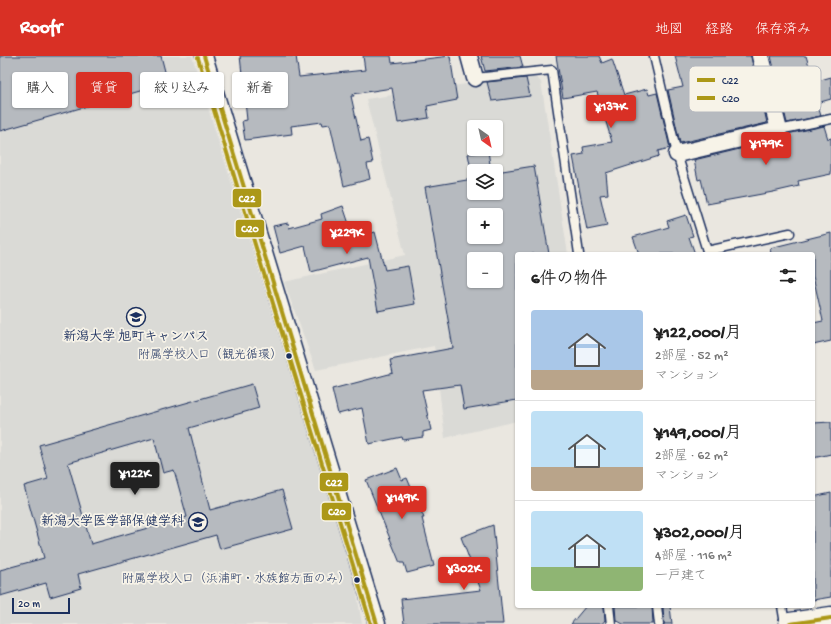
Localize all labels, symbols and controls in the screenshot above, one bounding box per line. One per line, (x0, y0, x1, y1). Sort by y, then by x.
text: Roofr (20, 17, 62, 40)
text: 地図 (655, 22, 683, 39)
text: 経路 (705, 22, 733, 39)
text: 保存済み (755, 22, 811, 39)
legend (689, 66, 821, 112)
chip: 購入 (12, 72, 68, 108)
chip: 賃貸 (76, 72, 132, 108)
chip: 絞り込み (140, 72, 224, 108)
chip: 新着 (232, 72, 288, 108)
text: C22 (722, 76, 739, 88)
text: C20 (722, 94, 740, 106)
pin: ¥137K (583, 95, 639, 129)
text: ¥137K (595, 100, 627, 115)
north arrow (467, 120, 503, 156)
map controls (467, 120, 503, 288)
pin: ¥179K (738, 132, 794, 166)
text: ¥179K (750, 137, 782, 152)
button: layers (467, 164, 503, 200)
line badge: C22 (232, 188, 262, 208)
text: C22 (238, 194, 256, 206)
button: + (467, 208, 503, 244)
line badge: C20 (235, 219, 265, 238)
pin: ¥229K (319, 221, 375, 255)
text: C20 (240, 224, 260, 236)
text: ¥229K (331, 226, 363, 241)
button: − (467, 252, 503, 288)
icon: filters (777, 265, 799, 287)
text: 6件の物件 (531, 270, 608, 290)
school or university icon: 新潟大学 旭町キャンパス (125, 306, 147, 328)
text: ¥122,000/月 (655, 324, 742, 344)
icon: home (563, 326, 611, 374)
place label: 新潟大学 旭町キャンパス (63, 329, 209, 345)
place label: 附属学校入口（観光循環） (138, 348, 282, 363)
text: 2部屋 · 52 m² (655, 349, 728, 364)
marker: 附属学校入口（観光循環） (284, 351, 294, 361)
text: マンション (655, 369, 719, 384)
text: ¥149,000/月 (655, 424, 742, 444)
icon: home (563, 427, 611, 475)
text: 2部屋 · 62 m² (655, 449, 728, 464)
pin: ¥122K (107, 462, 163, 496)
text: ¥122K (119, 467, 151, 482)
text: マンション (655, 469, 719, 484)
line badge: C22 (319, 472, 349, 492)
text: C22 (325, 478, 343, 490)
pin: ¥149K (374, 486, 430, 520)
text: ¥149K (386, 491, 418, 506)
line badge: C20 (321, 502, 352, 521)
text: C20 (327, 507, 347, 519)
school or university icon: 新潟大学医学部保健学科 (187, 511, 209, 533)
place label: 新潟大学医学部保健学科 (41, 514, 185, 530)
text: ¥302,000/月 (655, 524, 745, 544)
icon: home (563, 527, 611, 575)
text: 4部屋 · 116 m² (655, 549, 732, 564)
pin: ¥302K (436, 557, 492, 591)
text: ¥302K (447, 562, 481, 577)
text: 一戸建て (655, 569, 707, 584)
place label: 附属学校入口（浜浦町・水族館方面のみ） (122, 572, 350, 587)
marker: 附属学校入口（浜浦町・水族館方面のみ） (352, 575, 362, 585)
scale bar (12, 596, 70, 615)
text: 20 m (18, 599, 40, 611)

